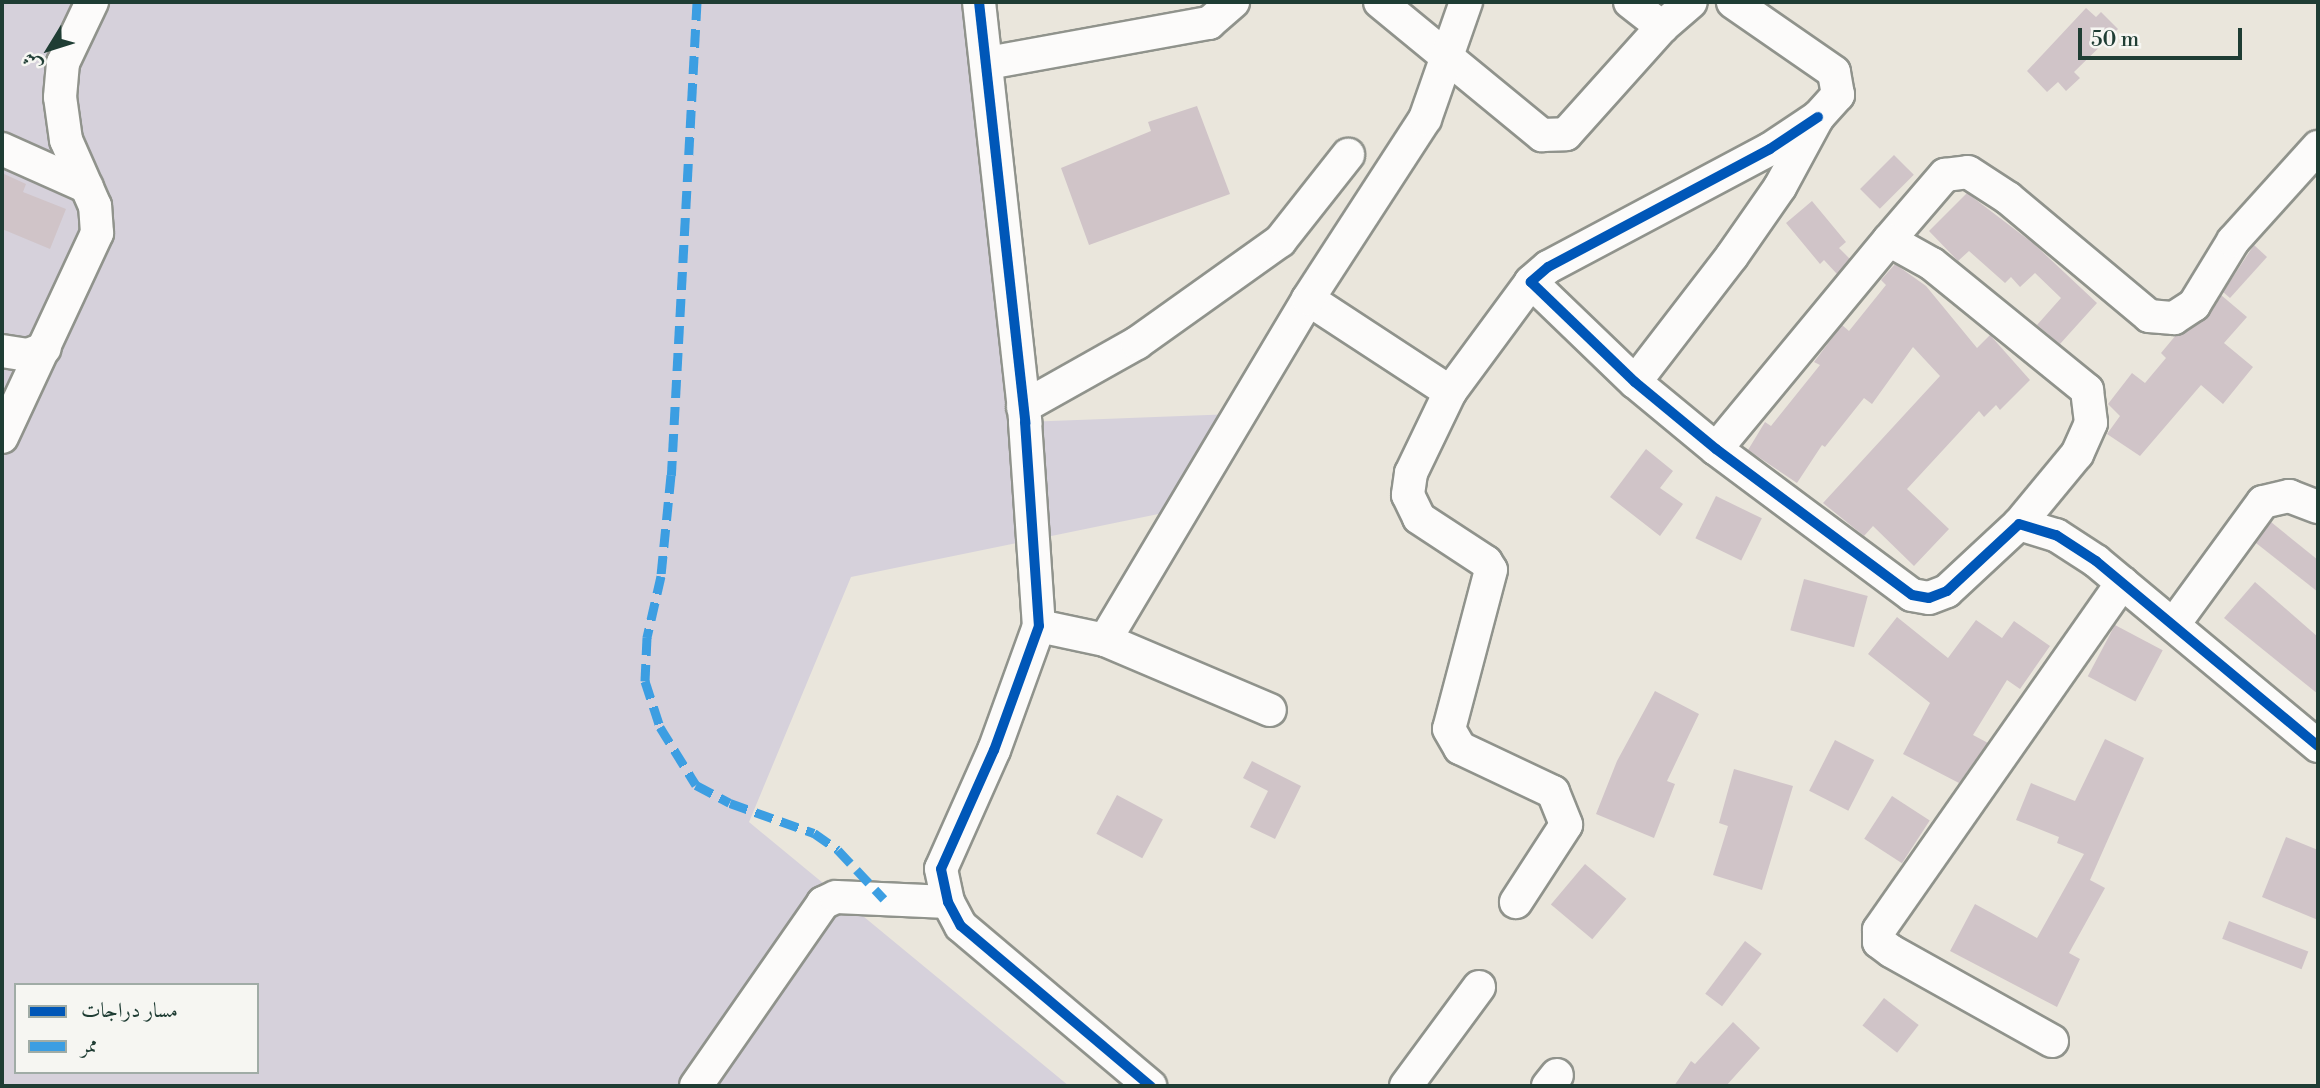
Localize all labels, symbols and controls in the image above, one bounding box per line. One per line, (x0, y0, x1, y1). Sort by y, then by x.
north arrow (14, 14, 84, 84)
scale bar (2082, 14, 2246, 58)
text: 50 m (2091, 27, 2139, 53)
text: ش (17, 47, 48, 77)
legend (14, 983, 259, 1074)
text: مسار دراجات (81, 998, 178, 1024)
text: ممر (81, 1033, 98, 1059)

